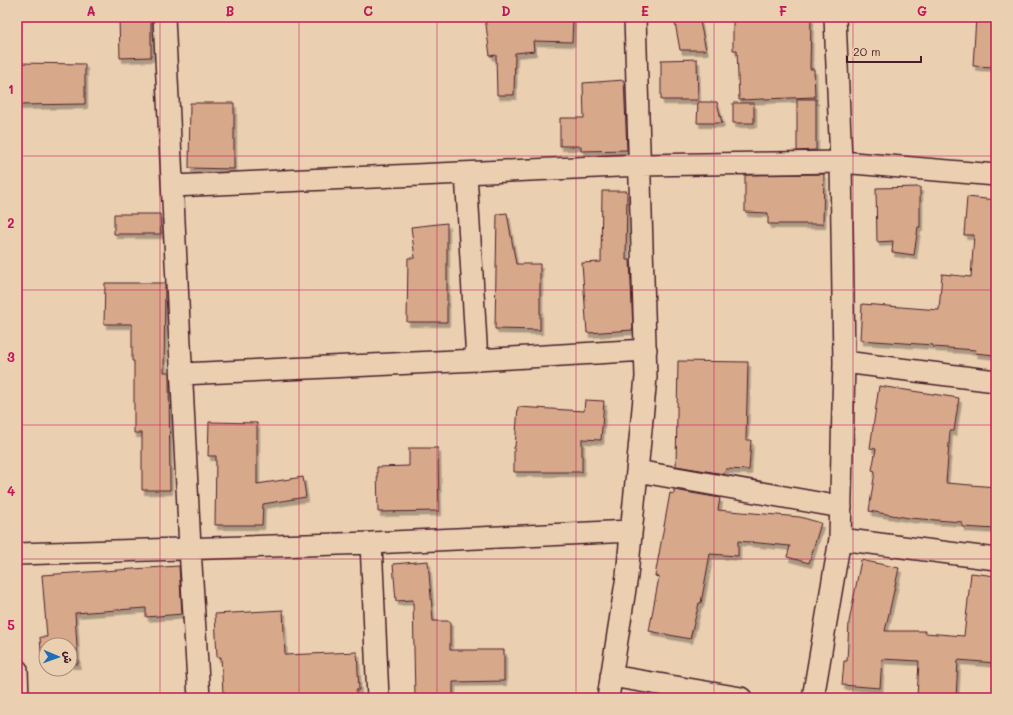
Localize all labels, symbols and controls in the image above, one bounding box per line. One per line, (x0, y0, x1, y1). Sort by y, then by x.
text: A (86, 2, 96, 19)
text: B (226, 2, 235, 19)
text: C (363, 2, 373, 19)
text: D (501, 2, 511, 19)
text: E (641, 2, 649, 19)
text: F (779, 2, 787, 19)
text: G (917, 2, 927, 19)
scale bar (847, 38, 921, 64)
text: 20 m (853, 43, 881, 59)
text: 1 (8, 80, 14, 97)
text: 2 (7, 214, 15, 231)
text: 3 (7, 348, 15, 365)
text: 4 (7, 482, 15, 499)
text: 5 (7, 616, 15, 633)
north arrow (38, 637, 78, 677)
text: ش (61, 651, 76, 664)

